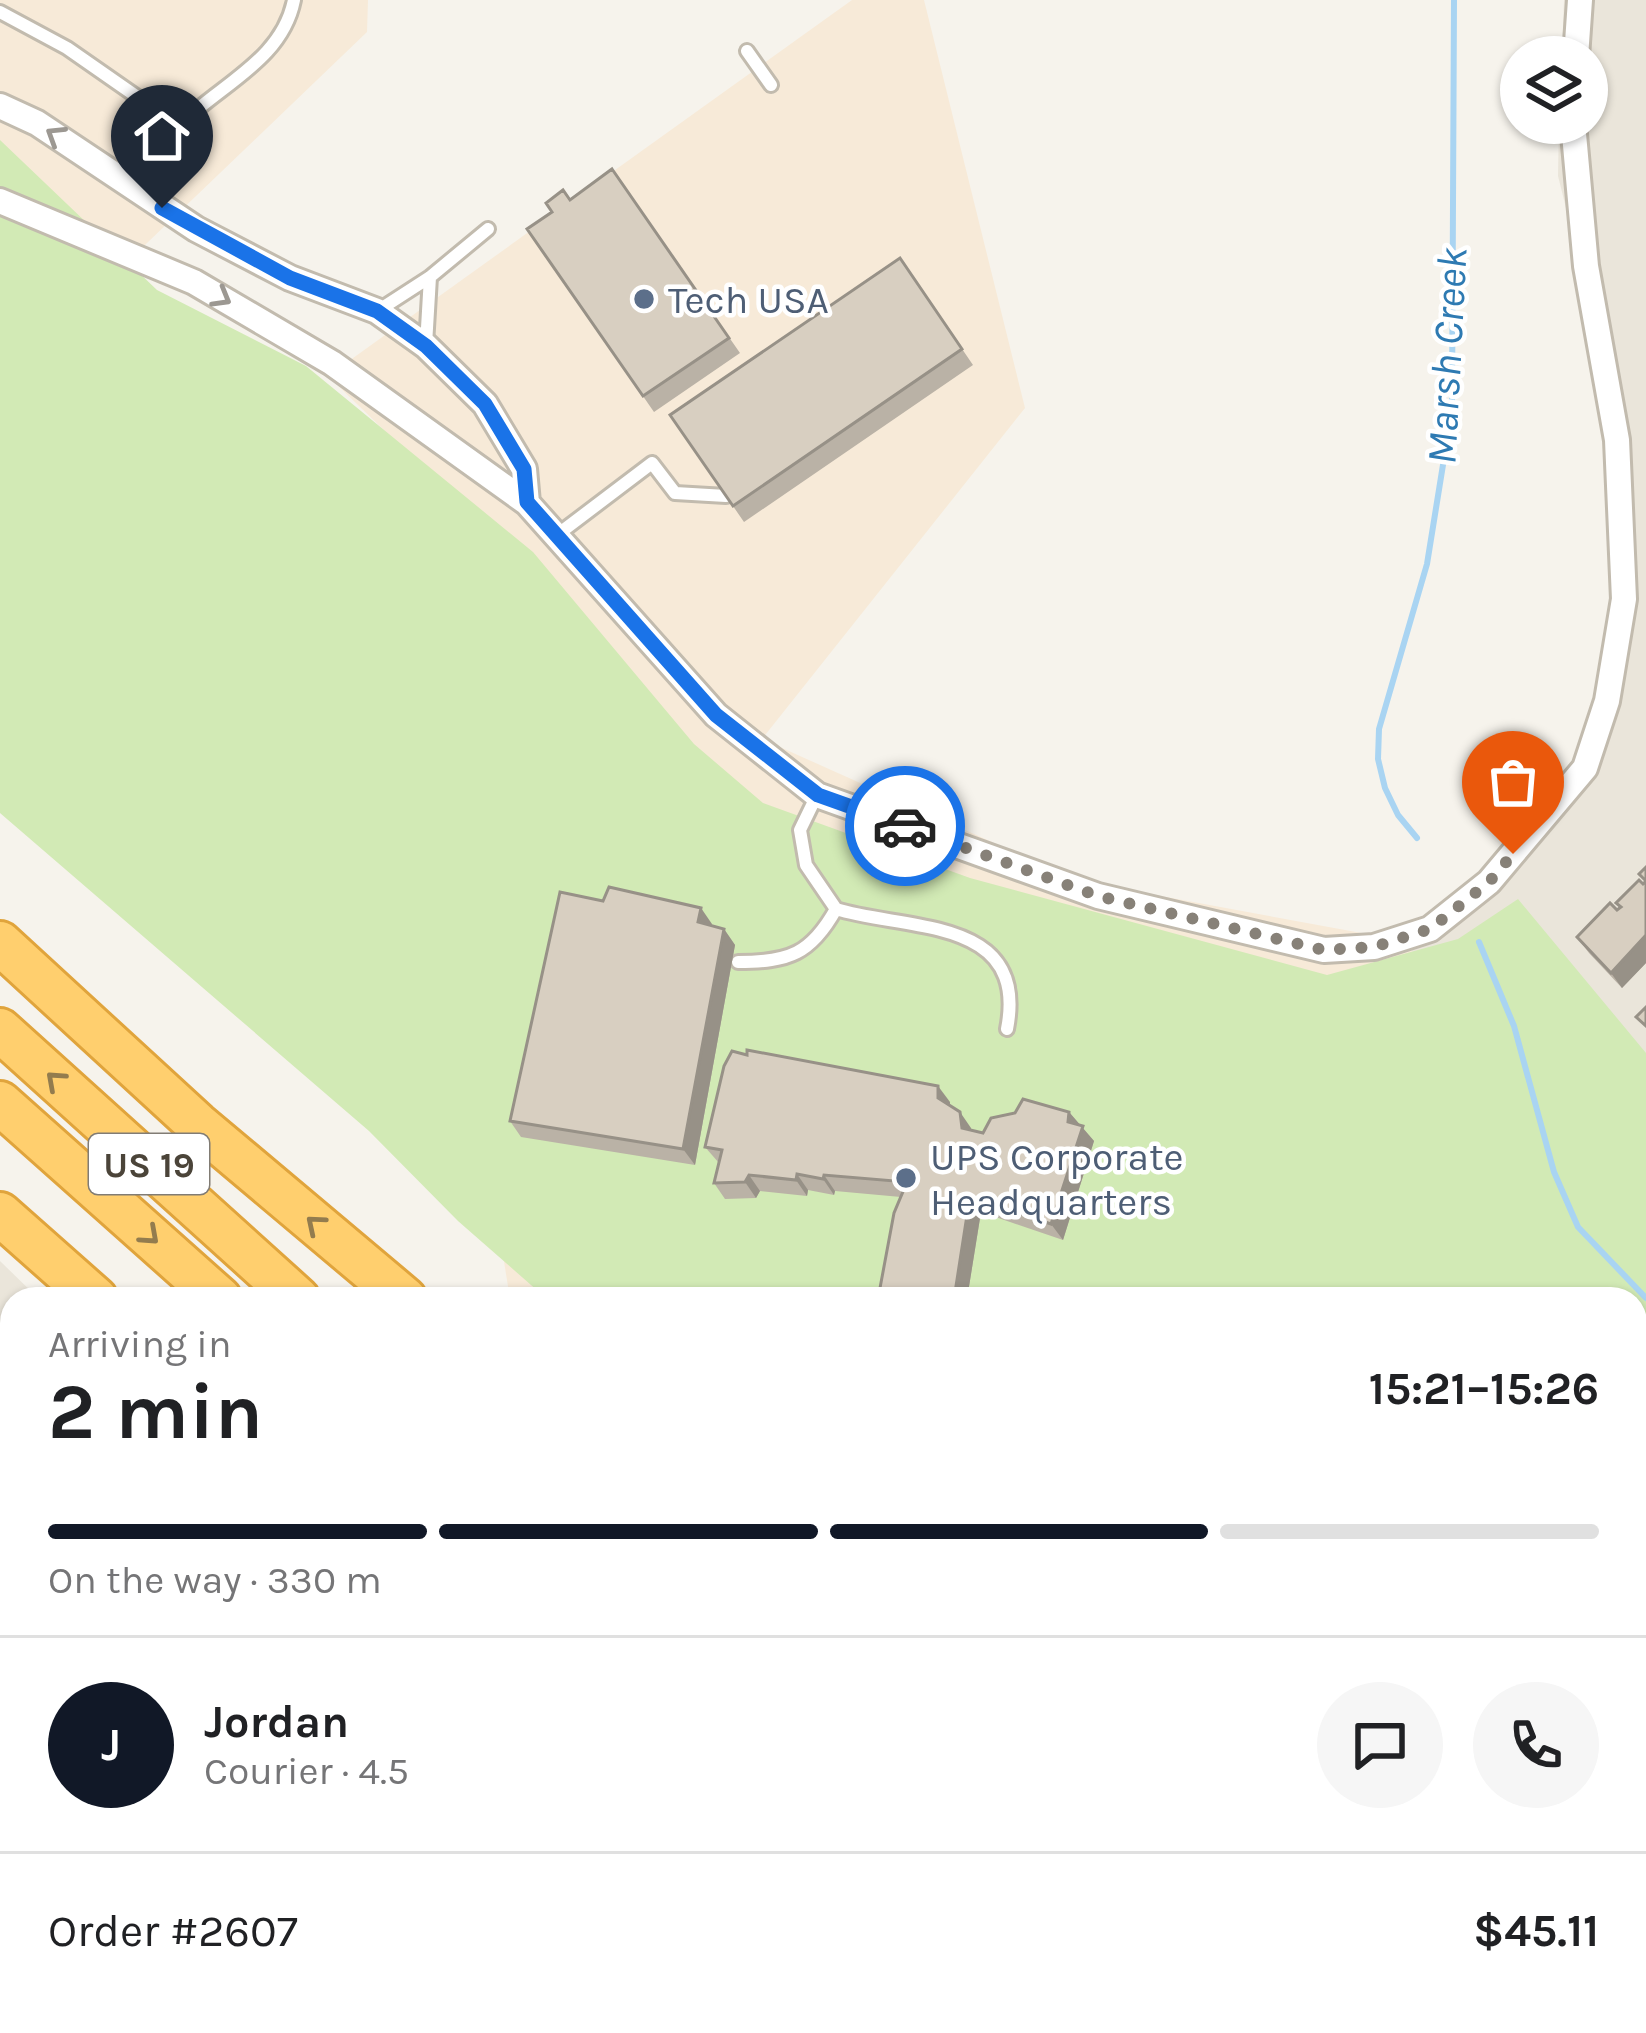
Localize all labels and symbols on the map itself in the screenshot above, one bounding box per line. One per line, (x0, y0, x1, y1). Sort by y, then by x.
pin (111, 85, 213, 208)
one-way arrow (47, 127, 69, 149)
water label: Marsh Creek (1416, 246, 1478, 466)
place label: Tech USA (668, 277, 829, 323)
one-way arrow (209, 284, 231, 307)
marker: Tech USA (631, 286, 657, 312)
pin (1462, 731, 1564, 854)
courier (845, 766, 965, 886)
one-way arrow (48, 1073, 69, 1094)
road number: US 19 (89, 1134, 209, 1194)
place label: UPS Corporate Headquarters (930, 1134, 1184, 1225)
marker: UPS Corporate Headquarters (893, 1165, 919, 1191)
one-way arrow (307, 1216, 329, 1238)
one-way arrow (136, 1222, 158, 1243)

